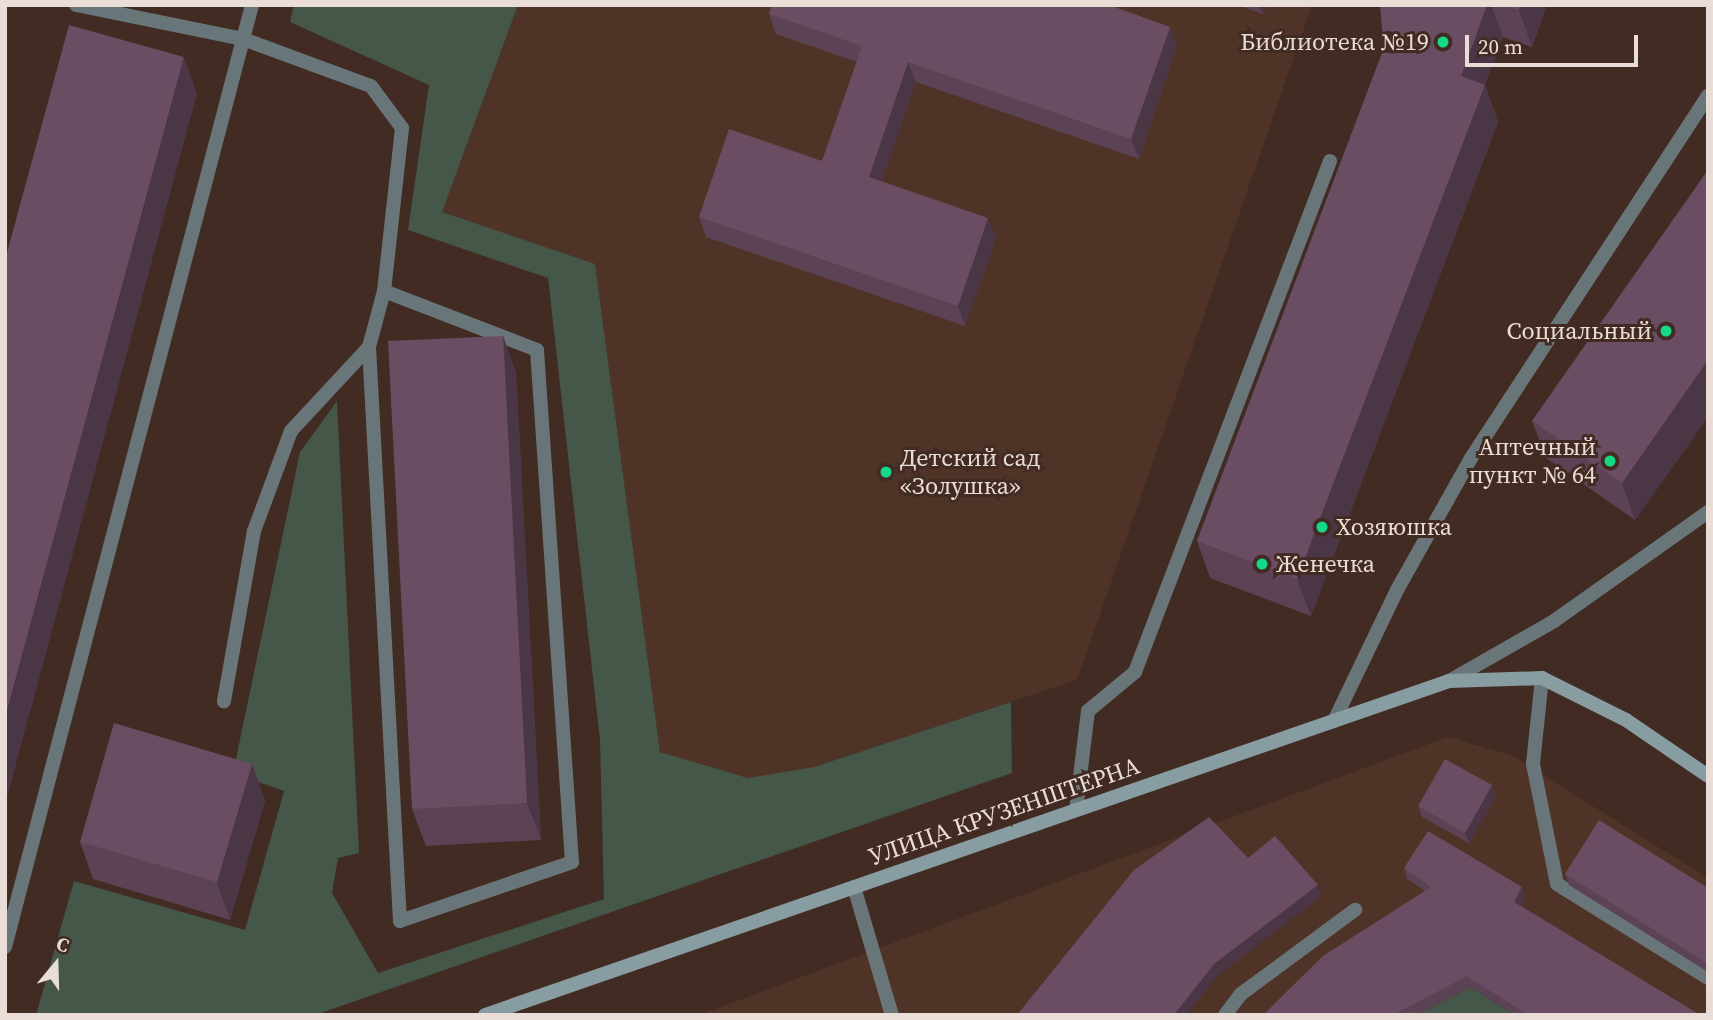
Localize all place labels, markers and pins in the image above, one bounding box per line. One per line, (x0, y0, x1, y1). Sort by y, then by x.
place label: Библиотека №19 (1240, 28, 1429, 56)
marker: Библиотека №19 (1435, 34, 1451, 50)
place label: Социальный (1506, 317, 1652, 345)
marker: Социальный (1658, 323, 1674, 339)
place label: Аптечный пункт № 64 (1469, 433, 1596, 489)
place label: Детский сад «Золушка» (900, 444, 1040, 500)
marker: Аптечный пункт № 64 (1602, 453, 1618, 469)
marker: Детский сад «Золушка» (878, 464, 894, 480)
place label: Хозяюшка (1336, 513, 1452, 541)
marker: Хозяюшка (1314, 519, 1330, 535)
place label: Женечка (1276, 550, 1375, 578)
marker: Женечка (1254, 556, 1270, 572)

